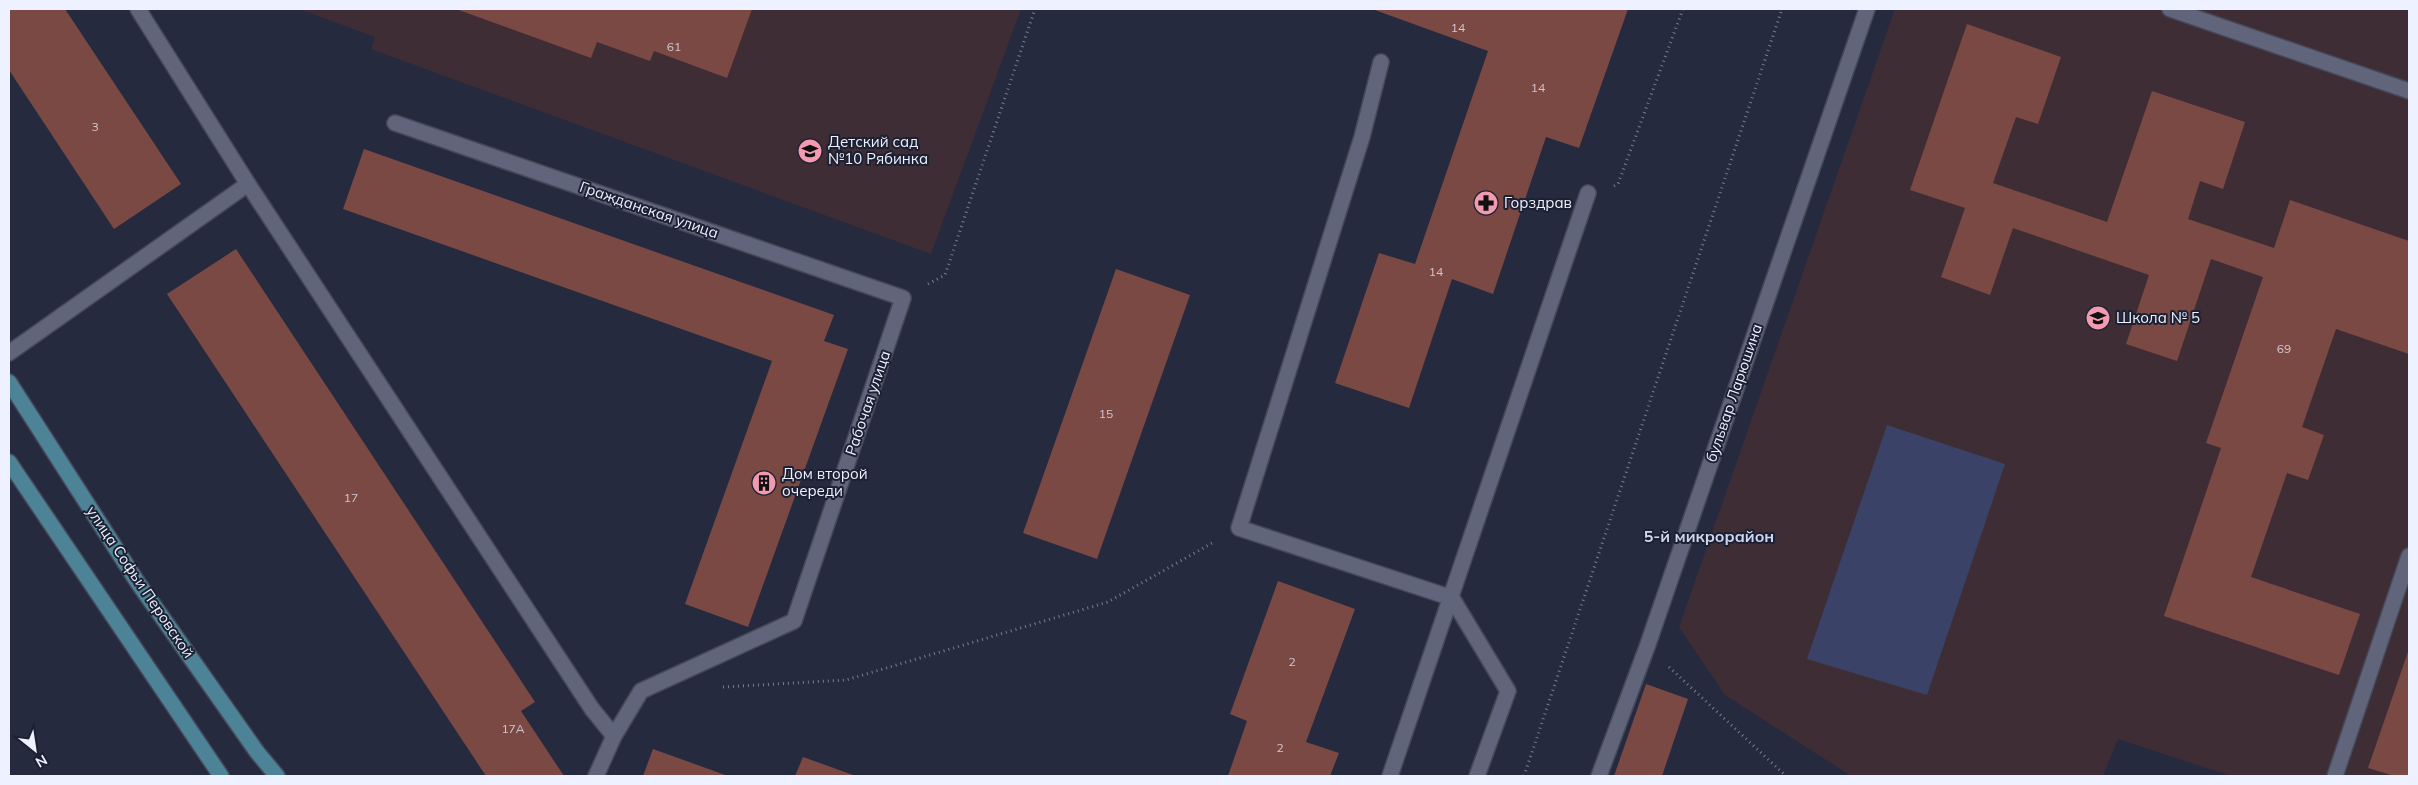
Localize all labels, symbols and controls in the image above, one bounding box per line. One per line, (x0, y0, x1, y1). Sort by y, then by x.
house number: 14 (1451, 20, 1465, 35)
house number: 61 (667, 39, 681, 54)
house number: 14 (1531, 80, 1545, 95)
house number: 3 (91, 119, 99, 134)
place label: Детский сад №10 Рябинка (828, 132, 928, 168)
school or university icon: Детский сад №10 Рябинка (797, 138, 823, 164)
street label: Гражданская улица (577, 177, 721, 242)
pharmacy icon: Горздрав (1473, 190, 1499, 216)
place label: Горздрав (1504, 193, 1572, 212)
house number: 14 (1429, 264, 1443, 279)
school or university icon: Школа № 5 (2085, 305, 2111, 331)
place label: Школа № 5 (2116, 308, 2200, 327)
street label: бульвар Ларюшина (1701, 321, 1766, 464)
house number: 69 (2277, 341, 2291, 356)
street label: Рабочая улица (841, 348, 894, 458)
house number: 15 (1099, 406, 1113, 421)
place label: Дом второй очереди (782, 464, 868, 500)
building icon: Дом второй очереди (751, 470, 777, 496)
house number: 17 (344, 490, 358, 505)
street label: улица Софьи Перовской (82, 502, 198, 661)
district label: 5-й микрорайон (1644, 526, 1774, 546)
house number: 2 (1288, 654, 1296, 669)
house number: 17А (501, 721, 525, 736)
north arrow (10, 725, 60, 775)
house number: 2 (1276, 740, 1284, 755)
text: N (32, 751, 51, 772)

